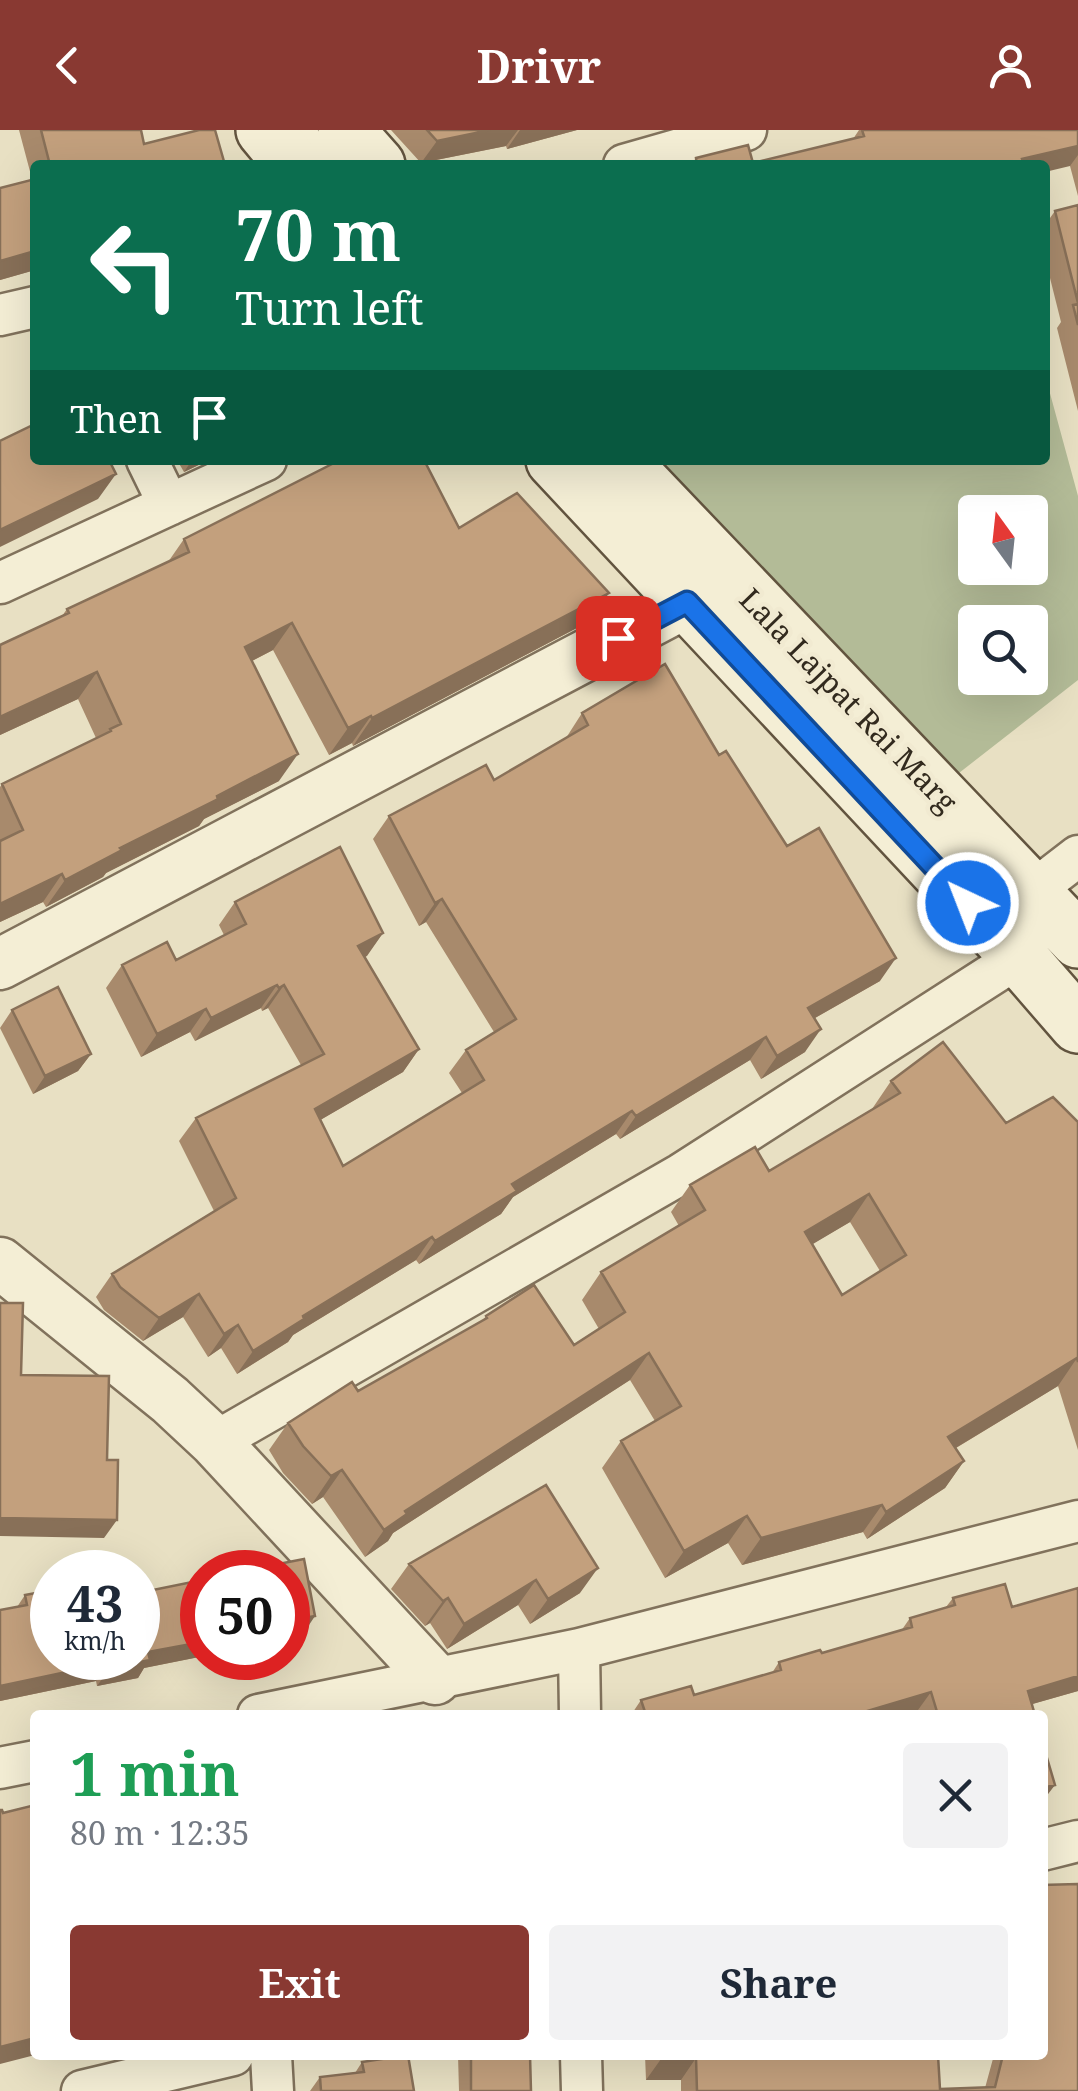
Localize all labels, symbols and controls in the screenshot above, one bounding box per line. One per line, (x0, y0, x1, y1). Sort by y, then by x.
text: Drivr (477, 35, 601, 96)
icon: back (40, 38, 95, 93)
icon: person (983, 38, 1038, 93)
text: 70 m (235, 186, 401, 282)
icon: left (70, 200, 200, 330)
text: Turn left (235, 277, 424, 338)
icon: arrive (182, 390, 237, 445)
text: Then (70, 392, 162, 444)
north arrow (958, 495, 1048, 585)
map controls (958, 495, 1048, 695)
street label: Lala Lajpat Rai Marg (731, 579, 967, 821)
pin (576, 596, 661, 681)
button: search (958, 605, 1048, 695)
icon: arrive (591, 611, 646, 666)
position arrow (916, 851, 1020, 955)
speed limit sign: 50 (180, 1550, 310, 1680)
text: 43 (67, 1569, 123, 1637)
text: km/h (64, 1623, 126, 1657)
text: 1 min (70, 1732, 240, 1814)
button: close (903, 1743, 1008, 1848)
text: 80 m · 12:35 (70, 1811, 250, 1854)
button: Exit (70, 1925, 529, 2040)
button: Share (549, 1925, 1008, 2040)

